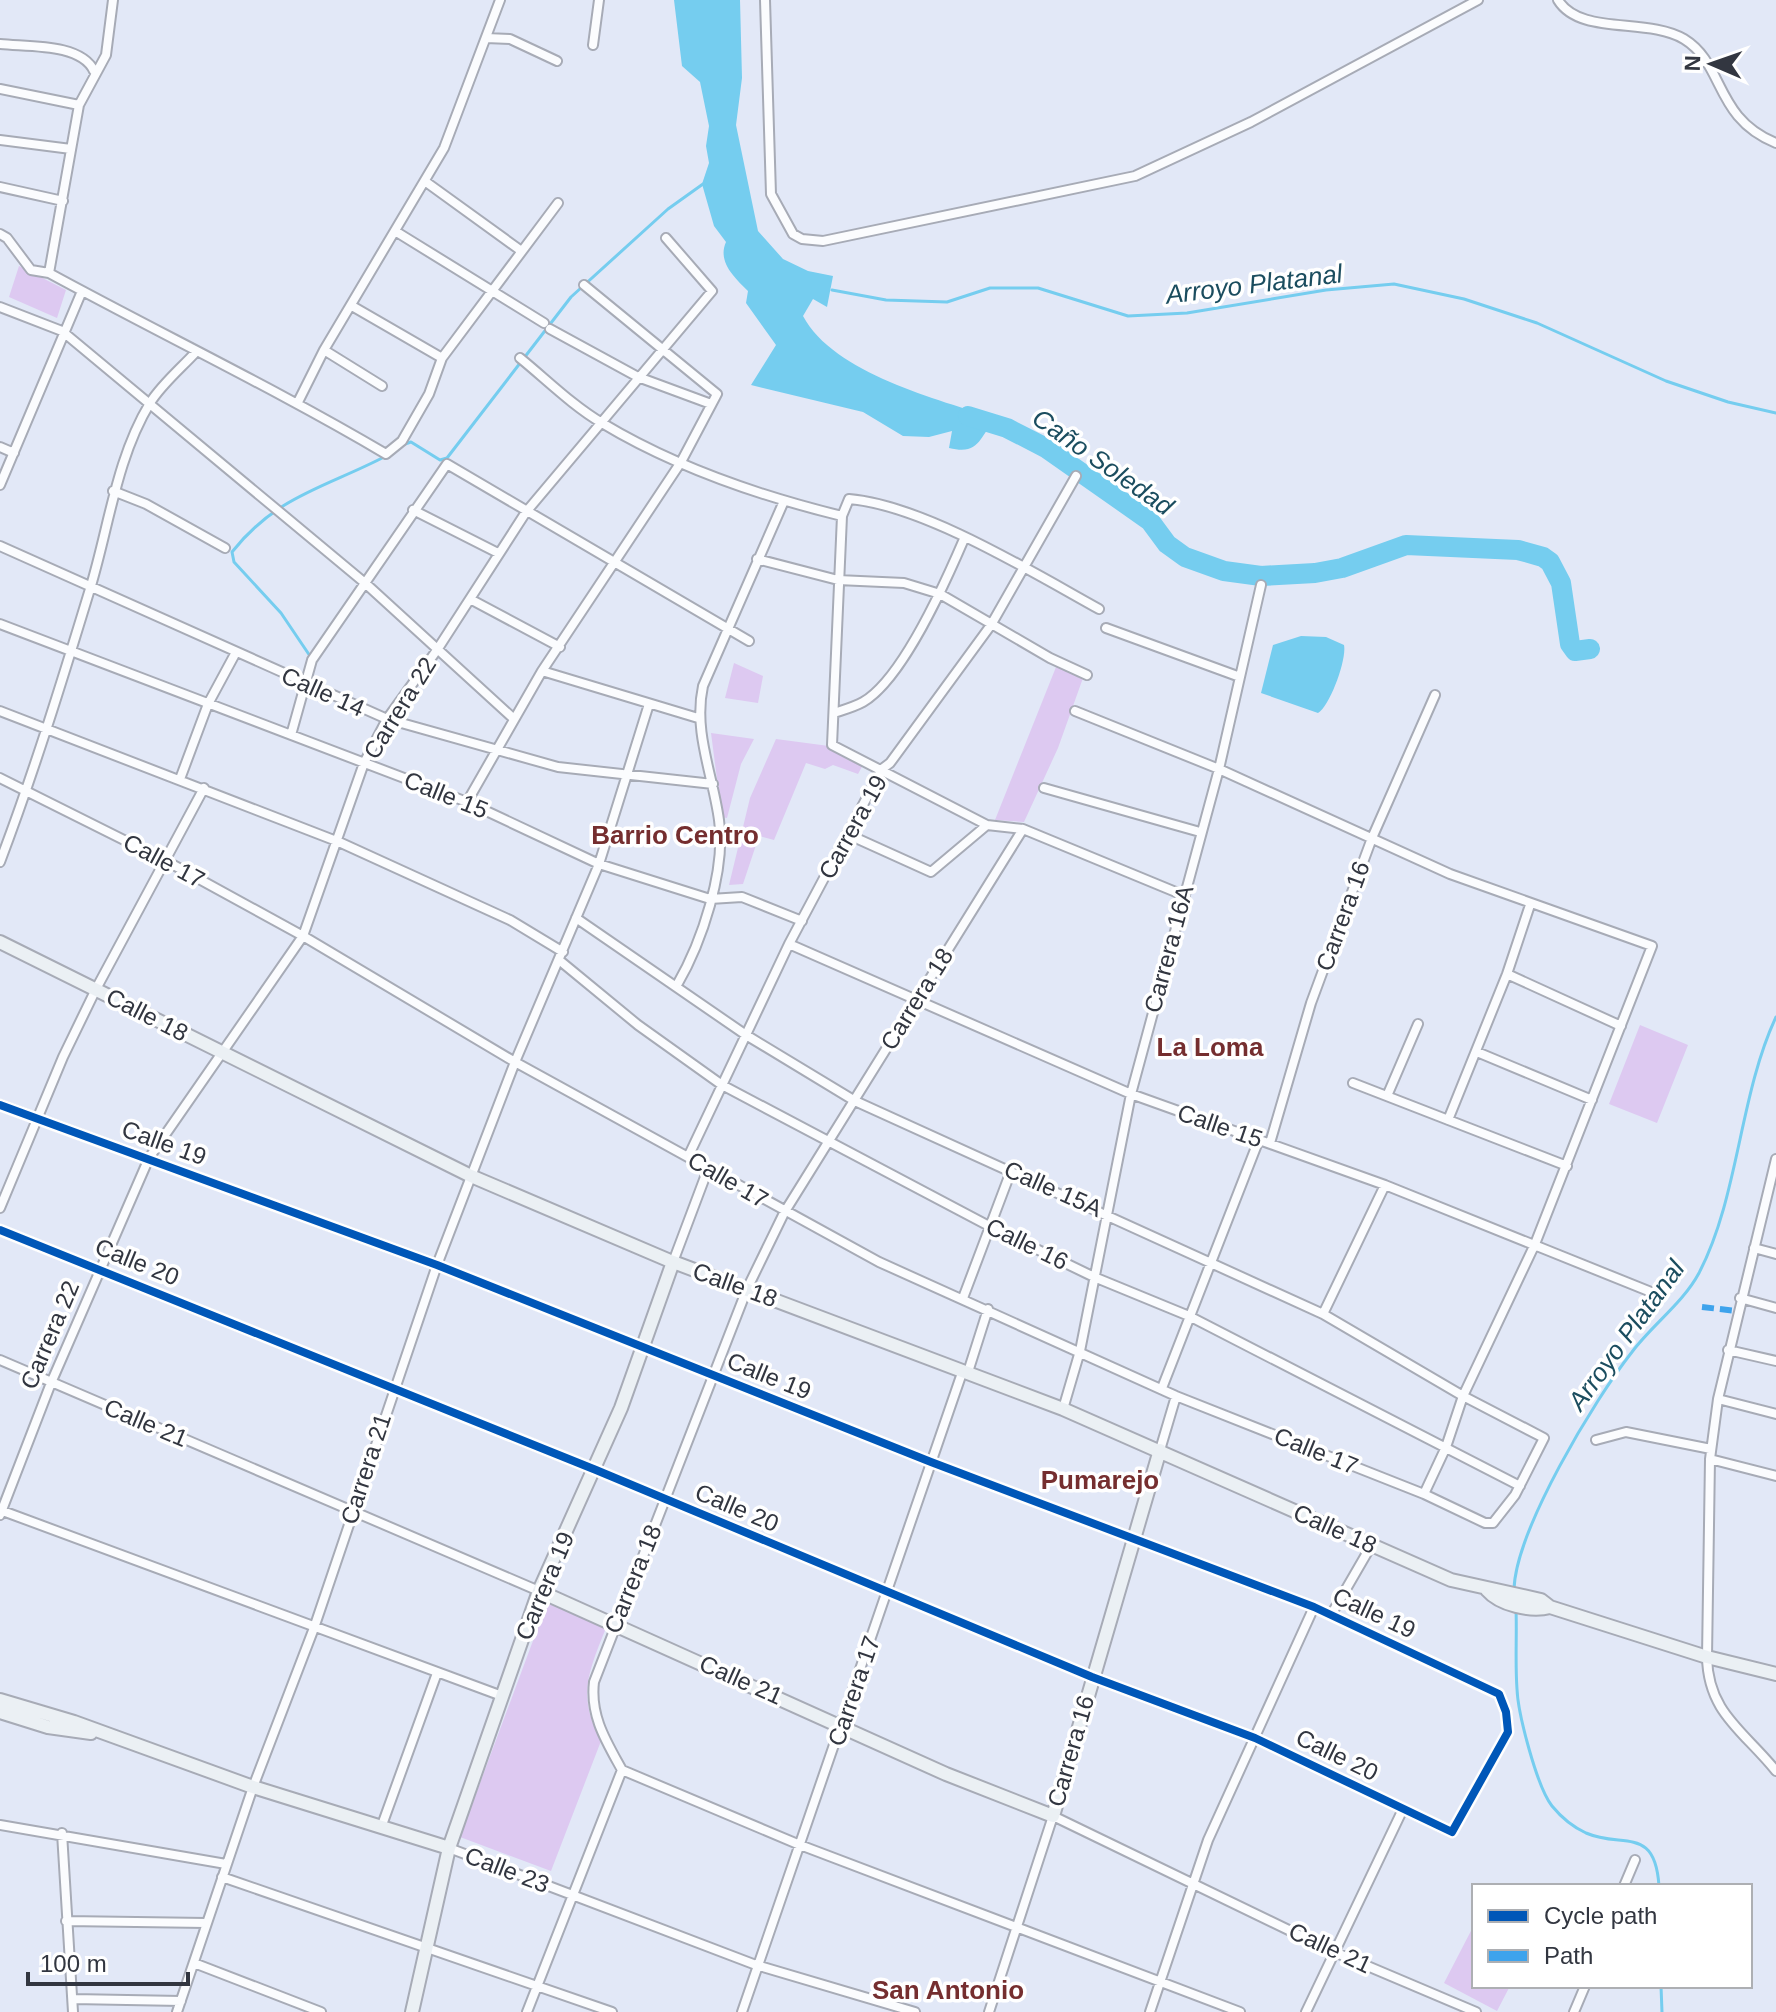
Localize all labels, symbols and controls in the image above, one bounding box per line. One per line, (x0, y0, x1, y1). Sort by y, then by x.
north arrow (1672, 24, 1752, 104)
text: N (1680, 55, 1705, 72)
water label: Arroyo Platanal (1162, 258, 1345, 310)
water label: Caño Soledad (1027, 402, 1180, 522)
street label: Carrera 22 (358, 652, 441, 764)
street label: Calle 14 (277, 661, 369, 722)
street label: Calle 15 (400, 766, 492, 824)
street label: Carrera 19 (813, 770, 892, 883)
district label: Barrio Centro (591, 820, 759, 850)
street label: Calle 17 (119, 828, 209, 893)
street label: Carrera 16 (1310, 857, 1375, 974)
street label: Carrera 16A (1139, 882, 1198, 1016)
street label: Carrera 18 (875, 943, 958, 1055)
street label: Calle 18 (102, 983, 193, 1047)
district label: La Loma (1157, 1032, 1264, 1062)
street label: Calle 15 (1174, 1098, 1266, 1153)
street label: Calle 19 (118, 1115, 210, 1170)
street label: Calle 17 (683, 1146, 773, 1213)
street label: Calle 15A (1000, 1155, 1106, 1222)
street label: Calle 16 (982, 1212, 1073, 1275)
street label: Calle 20 (91, 1233, 183, 1291)
water label: Arroyo Platanal (1560, 1253, 1691, 1417)
street label: Calle 18 (689, 1257, 781, 1312)
street label: Carrera 22 (15, 1277, 84, 1393)
street label: Calle 19 (723, 1347, 815, 1405)
street label: Calle 21 (100, 1393, 192, 1452)
street label: Carrera 21 (335, 1410, 396, 1528)
street label: Calle 17 (1270, 1422, 1362, 1480)
district label: Pumarejo (1041, 1465, 1159, 1495)
street label: Calle 20 (691, 1478, 783, 1537)
street label: Calle 18 (1289, 1498, 1381, 1559)
street label: Carrera 18 (599, 1521, 667, 1637)
street label: Carrera 19 (510, 1528, 579, 1644)
street label: Calle 19 (1329, 1582, 1420, 1643)
street label: Carrera 17 (822, 1632, 885, 1749)
street label: Calle 21 (695, 1649, 787, 1710)
street label: Carrera 16 (1042, 1692, 1099, 1810)
street label: Calle 20 (1292, 1723, 1383, 1786)
street label: Calle 23 (461, 1841, 553, 1898)
legend (1472, 1884, 1752, 1988)
text: Cycle path (1544, 1902, 1657, 1929)
street label: Calle 21 (1285, 1917, 1376, 1978)
scale bar (28, 1936, 188, 1986)
text: Path (1544, 1942, 1593, 1969)
text: 100 m (40, 1950, 107, 1977)
district label: San Antonio (872, 1975, 1024, 2005)

